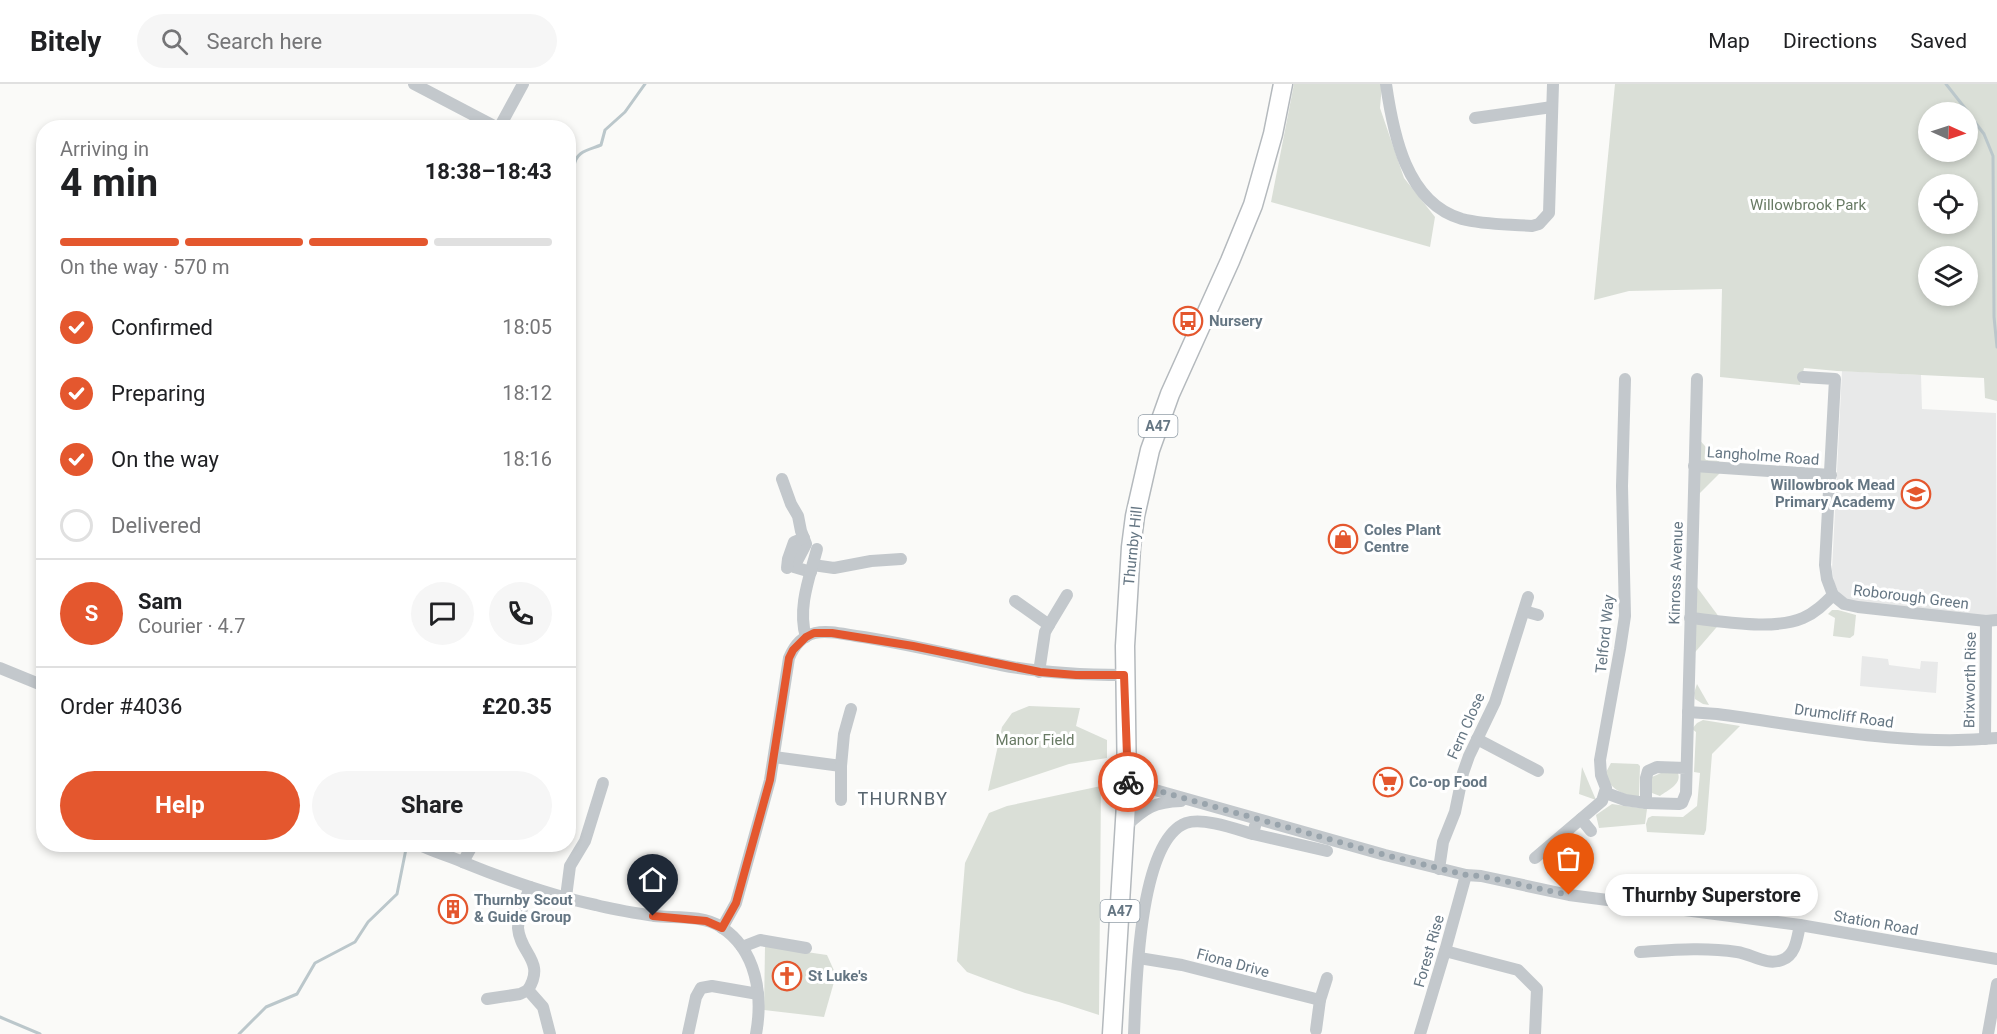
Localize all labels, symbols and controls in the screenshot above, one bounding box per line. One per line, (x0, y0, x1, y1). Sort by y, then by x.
search box (137, 14, 557, 68)
text: Bitely (30, 25, 101, 58)
icon: search (158, 25, 191, 58)
text: Search here (206, 29, 322, 54)
text: Map (1708, 29, 1750, 53)
text: Directions (1783, 29, 1877, 53)
text: Saved (1910, 29, 1967, 53)
north arrow (1918, 102, 1978, 162)
map controls (1918, 102, 1978, 306)
text: Arriving in (60, 137, 149, 161)
text: 18:38–18:43 (425, 159, 552, 184)
text: 4 min (60, 160, 158, 206)
button: locate (1918, 174, 1978, 234)
park label: Willowbrook Park (1750, 196, 1866, 214)
button: layers (1918, 246, 1978, 306)
text: On the way · 570 m (60, 255, 229, 279)
bus stop icon: Nursery (1172, 305, 1204, 337)
icon: check (60, 311, 93, 344)
place label: Nursery (1209, 312, 1263, 330)
text: Confirmed (111, 315, 213, 340)
text: 18:05 (502, 315, 552, 339)
icon: check (60, 377, 93, 410)
text: Preparing (111, 381, 205, 406)
text: 18:12 (502, 381, 552, 405)
road number: A47 (1138, 415, 1178, 437)
icon: check (60, 443, 93, 476)
street label: Langholme Road (1706, 443, 1820, 469)
text: On the way (111, 447, 219, 472)
text: 18:16 (502, 447, 552, 471)
place label: Willowbrook Mead Primary Academy (1770, 476, 1895, 511)
school or university icon: Willowbrook Mead Primary Academy (1900, 478, 1932, 510)
street label: Thurnby Hill (1120, 505, 1146, 587)
text: Delivered (111, 513, 201, 538)
place label: Coles Plant Centre (1364, 521, 1441, 556)
street label: Kinross Avenue (1665, 521, 1687, 625)
shop icon: Coles Plant Centre (1327, 523, 1359, 555)
street label: Roborough Green (1852, 581, 1970, 613)
button: chat (411, 582, 474, 645)
button: phone (489, 582, 552, 645)
text: Sam (138, 589, 182, 614)
street label: Telford Way (1592, 594, 1618, 674)
text: S (85, 601, 98, 626)
text: Courier · 4.7 (138, 614, 245, 638)
street label: Brixworth Rise (1960, 632, 1980, 728)
street label: Fern Close (1443, 690, 1489, 762)
text: Order #4036 (60, 694, 182, 719)
text: £20.35 (482, 694, 552, 719)
street label: Drumcliff Road (1793, 700, 1895, 732)
park label: Manor Field (996, 731, 1074, 749)
courier (1098, 752, 1158, 812)
icon: bike (1112, 766, 1145, 799)
supermarket icon: Co-op Food (1372, 766, 1404, 798)
button: Help (60, 771, 300, 840)
button: Share (312, 771, 552, 840)
place label: Co-op Food (1409, 773, 1487, 791)
district label: THURNBY (857, 788, 949, 809)
pin (1543, 833, 1594, 895)
icon: bag (1552, 842, 1585, 875)
pin (627, 854, 678, 916)
icon: home (636, 863, 669, 896)
callout: Thurnby Superstore (1605, 874, 1818, 916)
text: Thurnby Superstore (1622, 883, 1801, 907)
place label: Thurnby Scout & Guide Group (474, 891, 573, 926)
building icon: Thurnby Scout & Guide Group (437, 893, 469, 925)
road number: A47 (1100, 900, 1140, 922)
street label: Station Road (1832, 907, 1920, 939)
street label: Forest Rise (1410, 913, 1448, 989)
street label: Fiona Drive (1195, 945, 1271, 981)
church icon: St Luke's (771, 960, 803, 992)
place label: St Luke's (808, 967, 868, 985)

